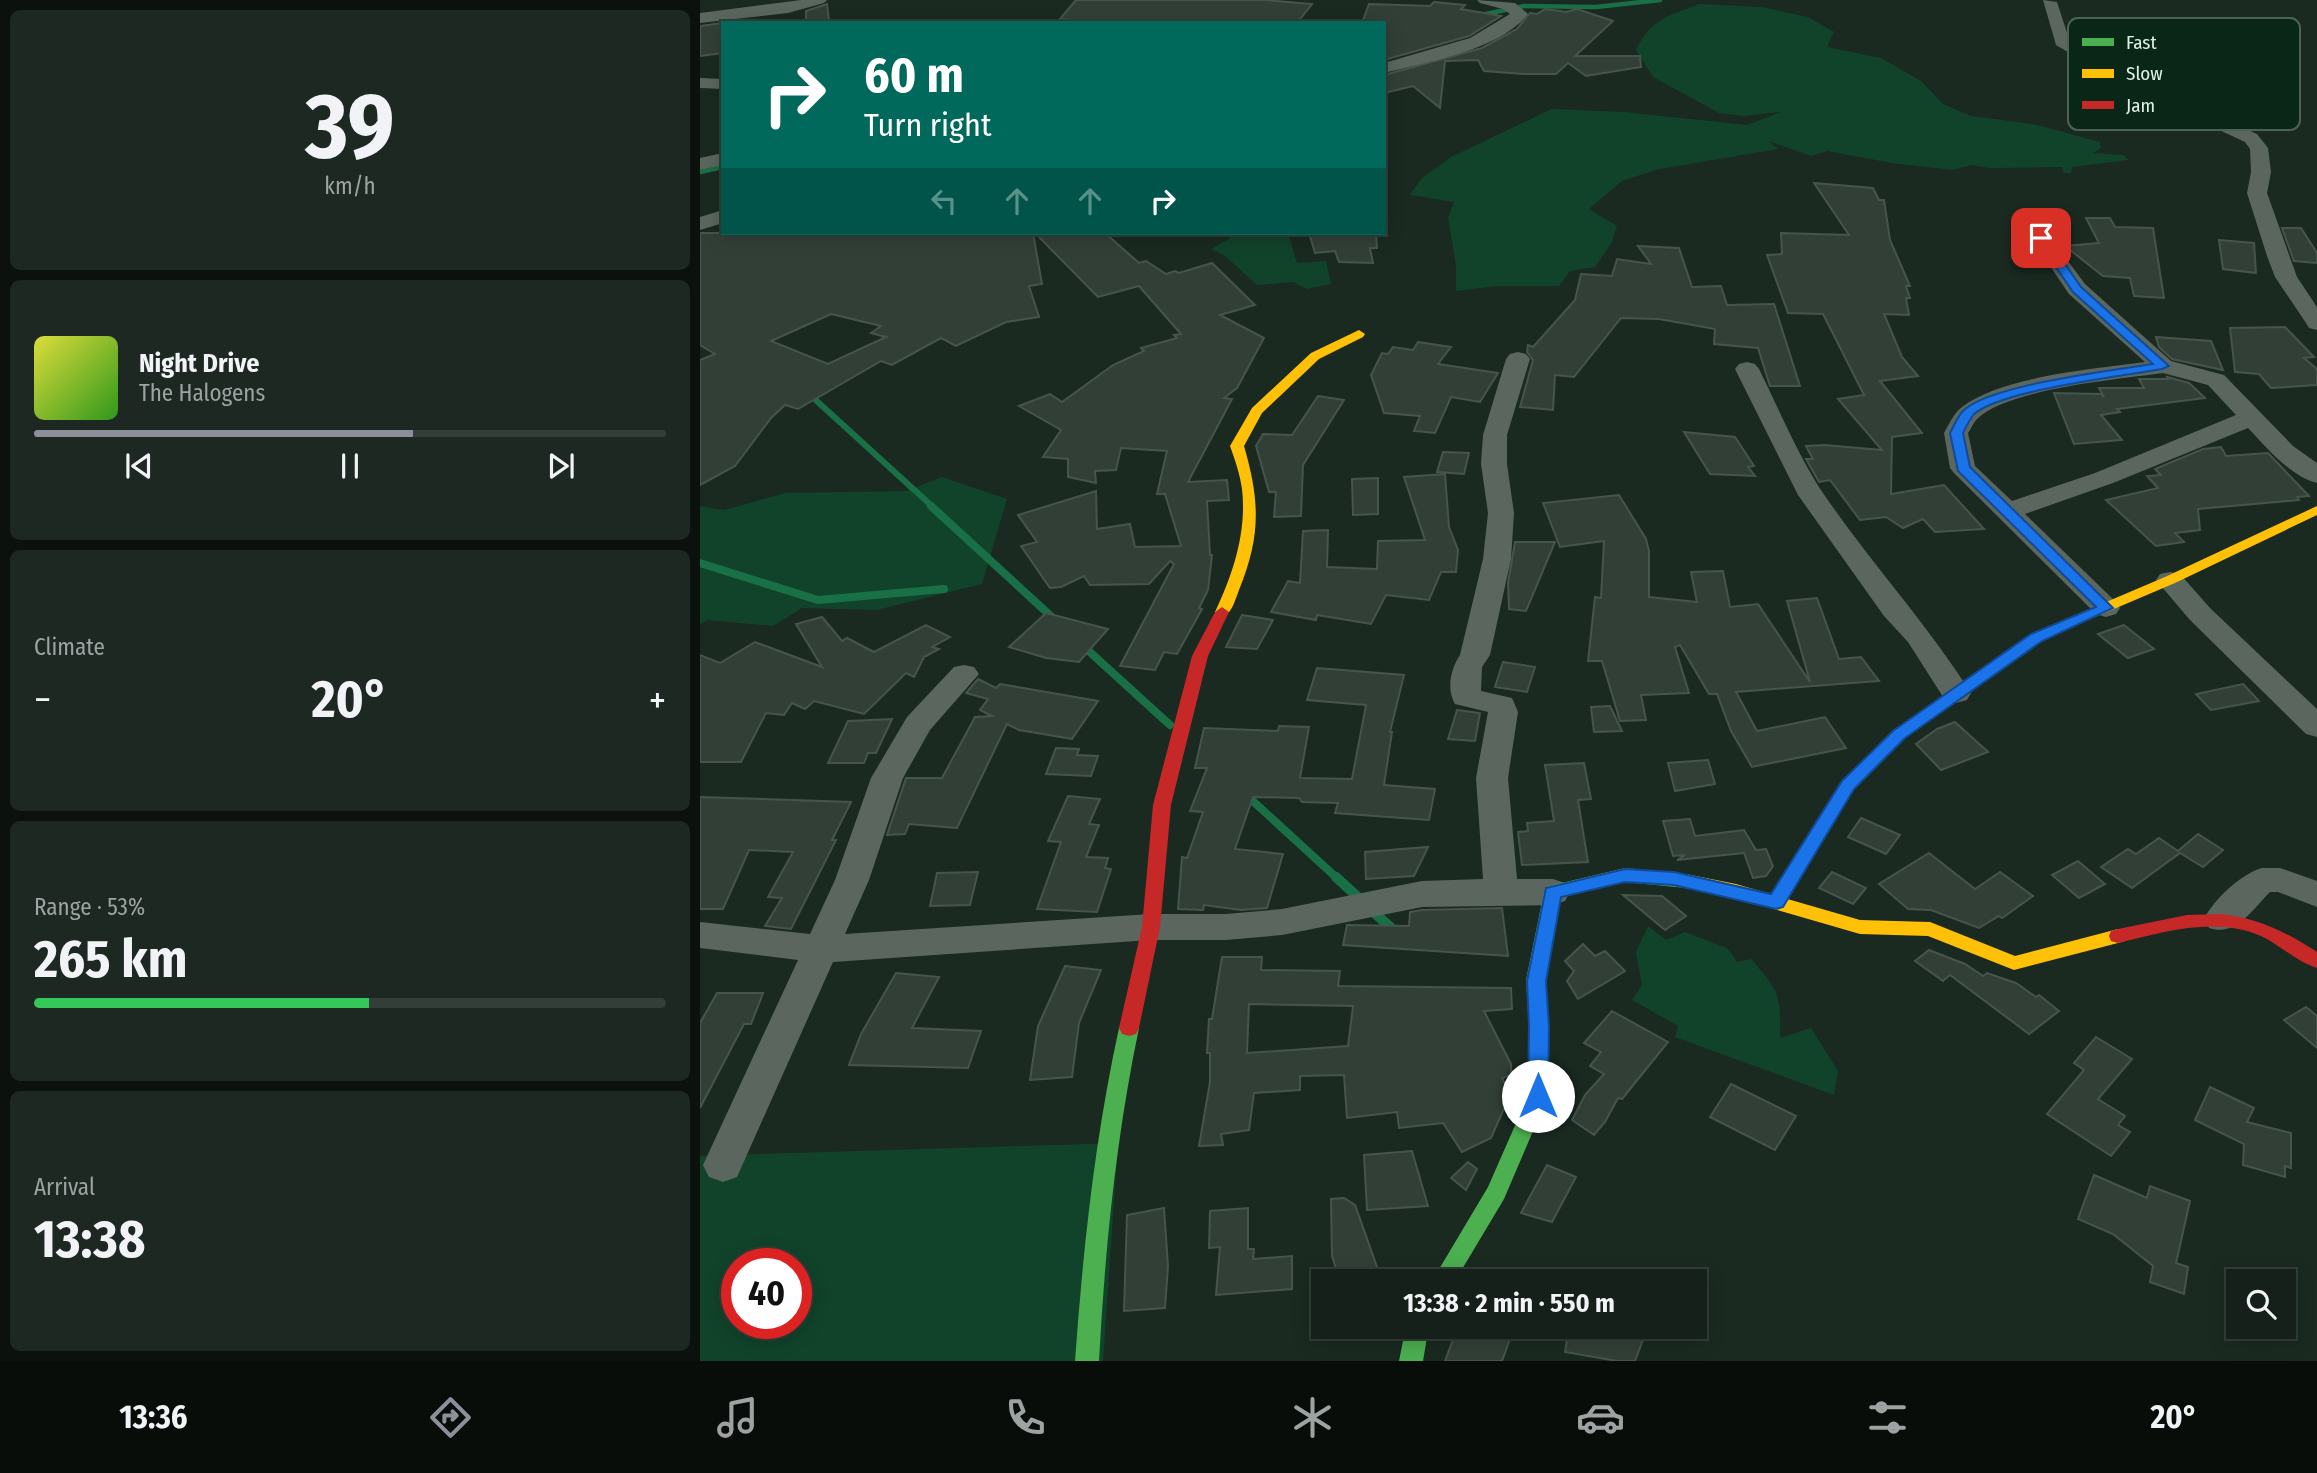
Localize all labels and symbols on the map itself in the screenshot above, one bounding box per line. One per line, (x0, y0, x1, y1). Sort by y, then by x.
legend (2068, 18, 2300, 130)
text: Fast (2126, 31, 2157, 54)
text: Slow (2126, 62, 2163, 85)
text: Jam (2126, 94, 2155, 117)
pin (2011, 208, 2071, 268)
position arrow (1501, 1059, 1575, 1133)
speed limit sign: 40 (721, 1248, 812, 1339)

